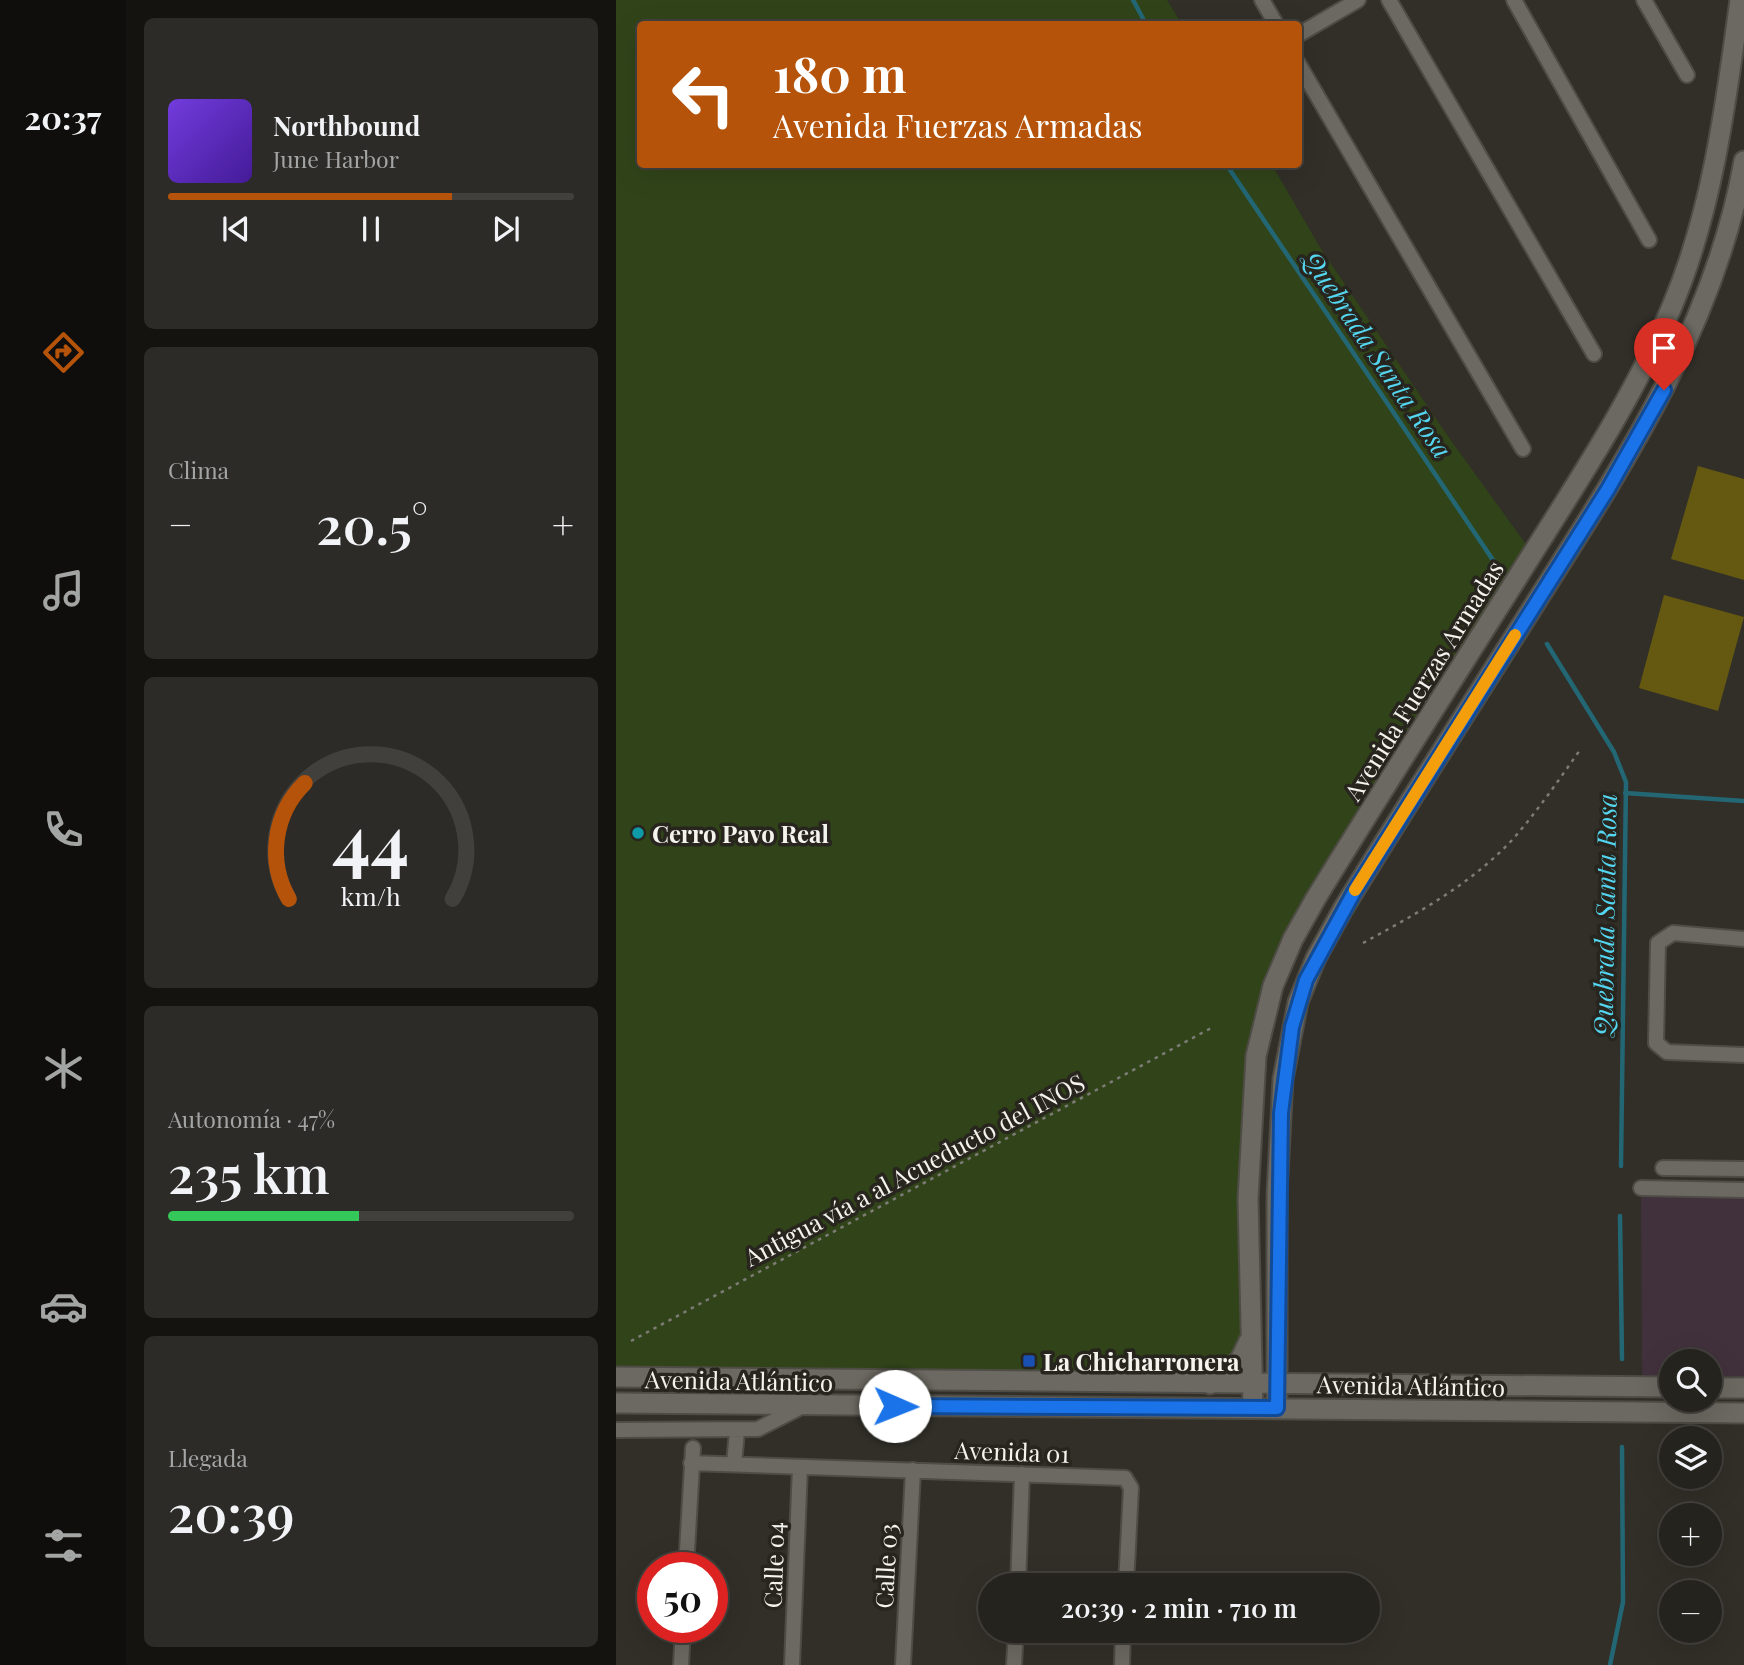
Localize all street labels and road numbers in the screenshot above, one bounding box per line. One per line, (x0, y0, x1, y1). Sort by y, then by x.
street label: Avenida Fuerzas Armadas (1335, 554, 1510, 807)
street label: Antigua vía a al Acueducto del INOS (737, 1065, 1090, 1273)
street label: Avenida Atlántico (644, 1362, 833, 1398)
street label: Avenida Atlántico (1316, 1367, 1505, 1403)
street label: Avenida 01 (953, 1433, 1070, 1469)
street label: Calle 04 (756, 1521, 790, 1609)
street label: Calle 03 (867, 1523, 903, 1609)

